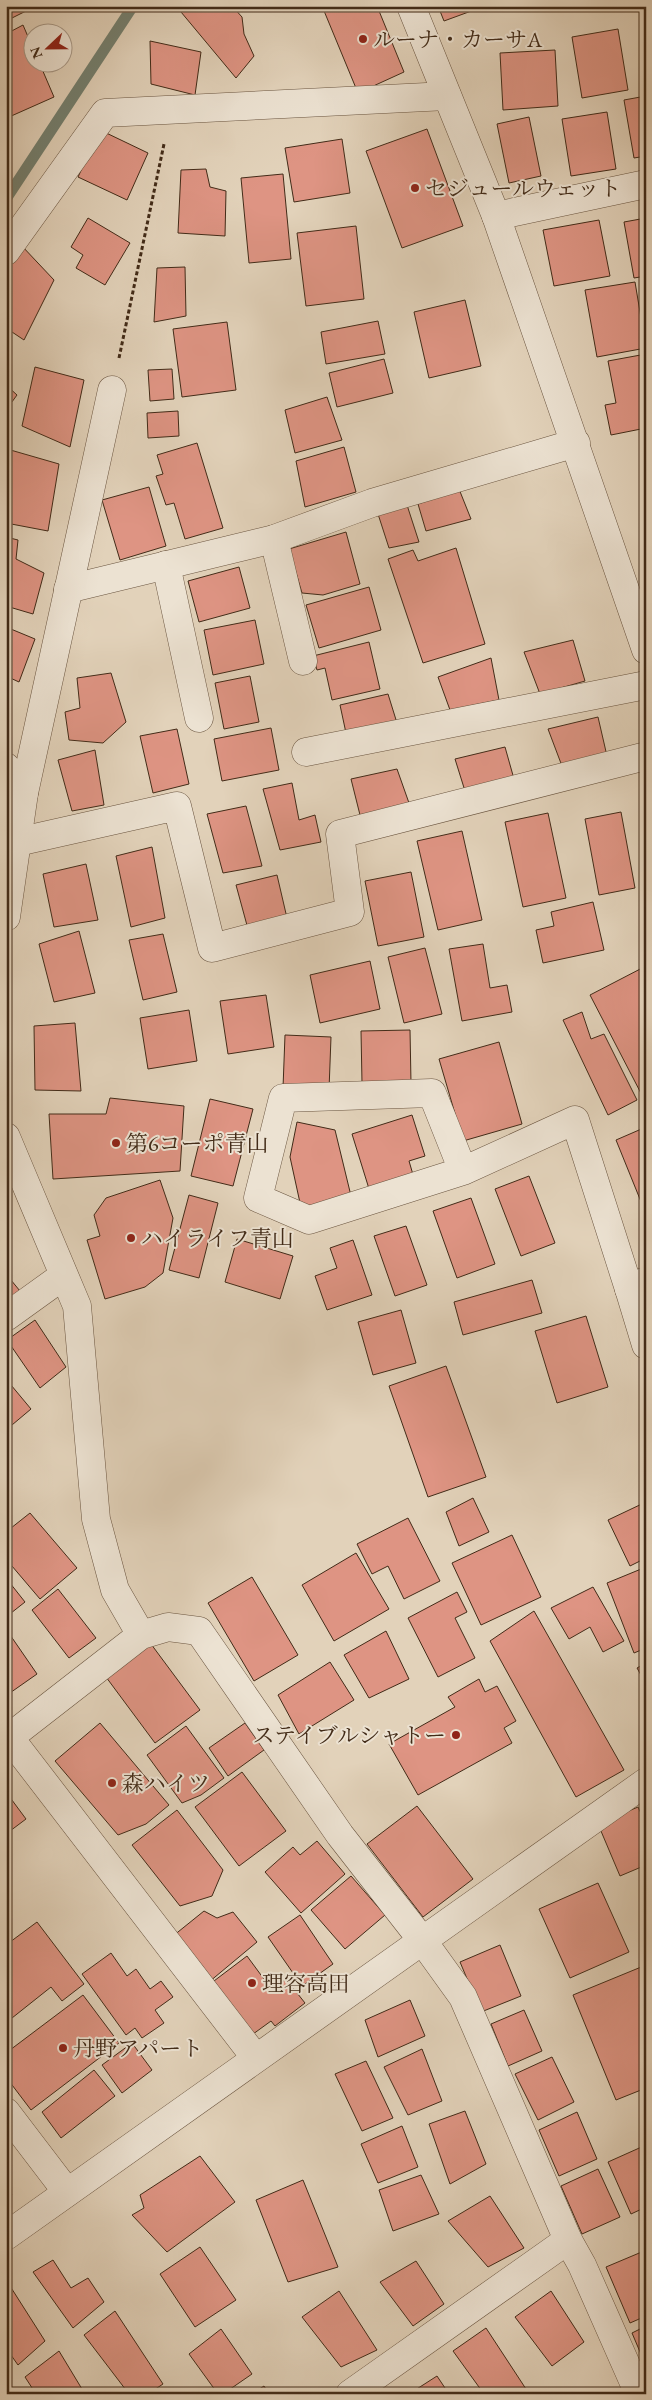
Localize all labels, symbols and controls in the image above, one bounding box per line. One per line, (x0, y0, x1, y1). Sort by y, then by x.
north arrow (22, 22, 72, 72)
place label: ルーナ・カーサA (373, 25, 543, 54)
marker: ルーナ・カーサA (357, 33, 369, 45)
text: N (25, 44, 46, 61)
place label: セジュールウェット (425, 174, 621, 203)
marker: セジュールウェット (409, 182, 421, 194)
place label: 第6コーポ青山 (126, 1129, 269, 1158)
marker: 第6コーポ青山 (110, 1137, 122, 1149)
place label: ハイライフ青山 (141, 1224, 294, 1253)
marker: ハイライフ青山 (125, 1232, 137, 1244)
place label: ステイブルシャトー (253, 1721, 446, 1750)
marker: ステイブルシャトー (450, 1729, 462, 1741)
place label: 森ハイツ (122, 1769, 210, 1798)
marker: 森ハイツ (106, 1777, 118, 1789)
place label: 理容高田 (262, 1969, 350, 1998)
marker: 理容高田 (246, 1977, 258, 1989)
place label: 丹野アパート (73, 2034, 203, 2063)
marker: 丹野アパート (57, 2042, 69, 2054)

